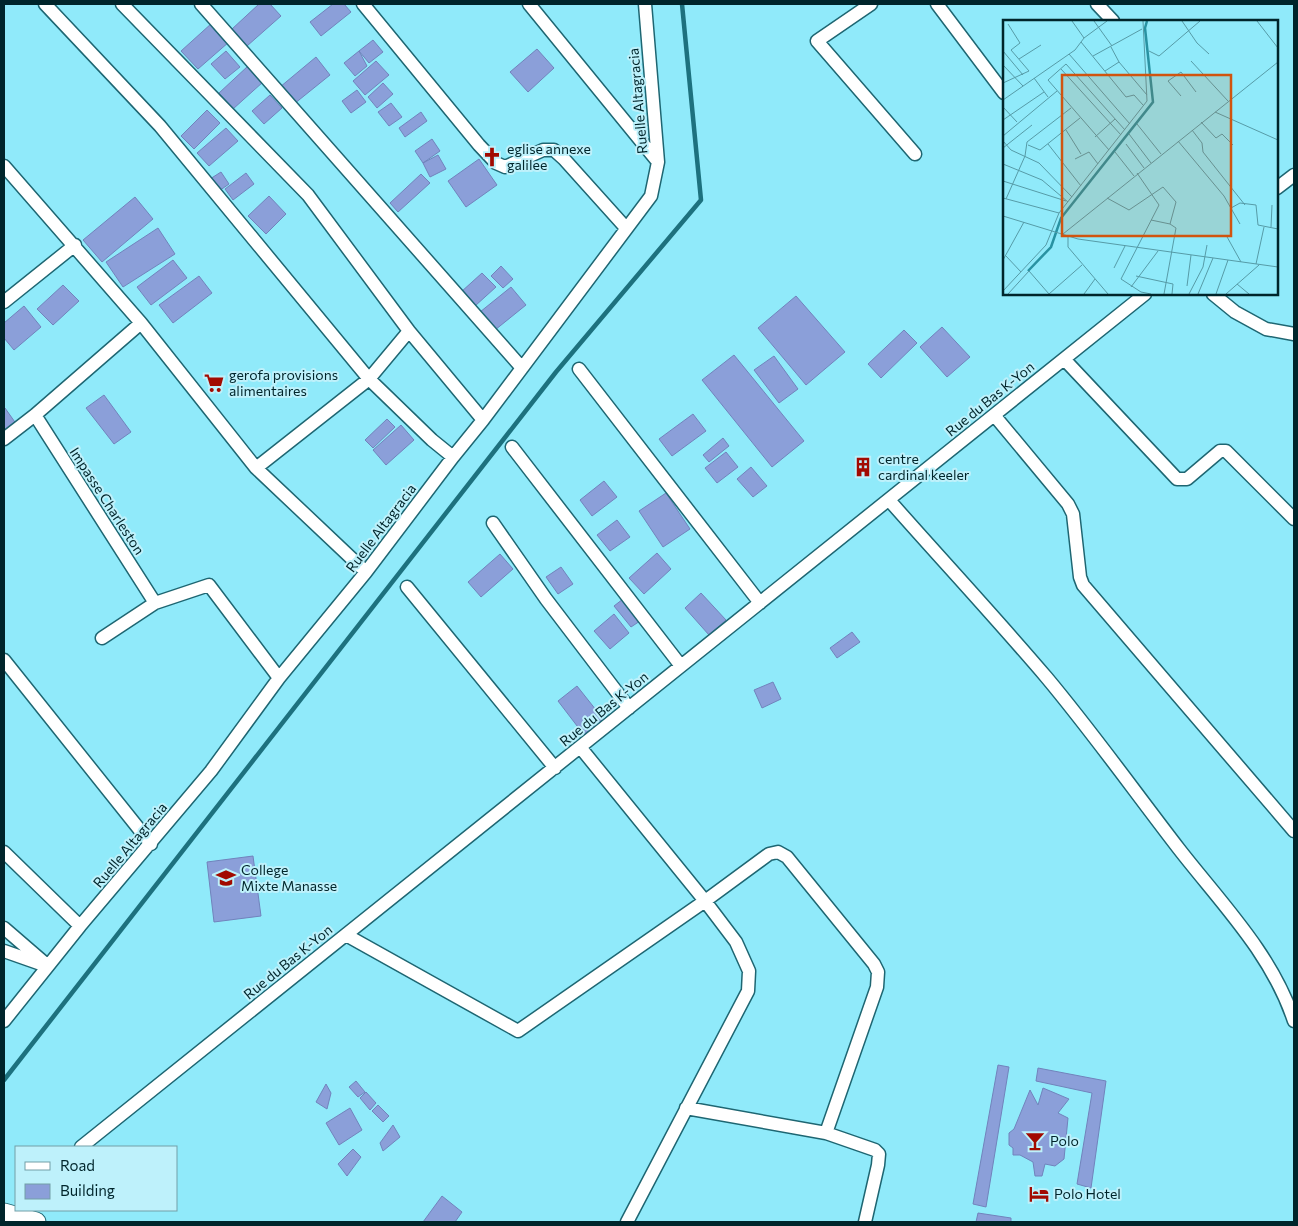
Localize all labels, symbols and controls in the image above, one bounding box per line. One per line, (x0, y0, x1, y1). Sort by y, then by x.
inset map (1003, 20, 1278, 295)
street label: Ruelle Altagracia (624, 47, 651, 155)
place label: eglise annexe galilee (507, 140, 591, 173)
church icon: eglise annexe galilee (481, 146, 503, 168)
street label: Rue du Bas K-Yon (942, 358, 1037, 440)
place label: gerofa provisions alimentaires (229, 366, 338, 399)
supermarket icon: gerofa provisions alimentaires (203, 372, 225, 394)
street label: Impasse Charleston (66, 444, 148, 557)
place label: centre cardinal keeler (878, 450, 970, 483)
building icon: centre cardinal keeler (852, 456, 874, 478)
street label: Ruelle Altagracia (342, 480, 419, 575)
street label: Rue du Bas K-Yon (556, 668, 651, 750)
street label: Ruelle Altagracia (89, 799, 170, 891)
place label: College Mixte Manasse (241, 861, 337, 894)
school or university icon: College Mixte Manasse (215, 867, 237, 889)
street label: Rue du Bas K-Yon (240, 921, 335, 1003)
bar icon: Polo (1024, 1130, 1046, 1152)
place label: Polo (1050, 1132, 1079, 1149)
legend (15, 1146, 178, 1211)
text: Road (60, 1156, 95, 1174)
text: Building (60, 1181, 115, 1199)
hotel icon: Polo Hotel (1028, 1183, 1050, 1205)
place label: Polo Hotel (1054, 1185, 1121, 1202)

